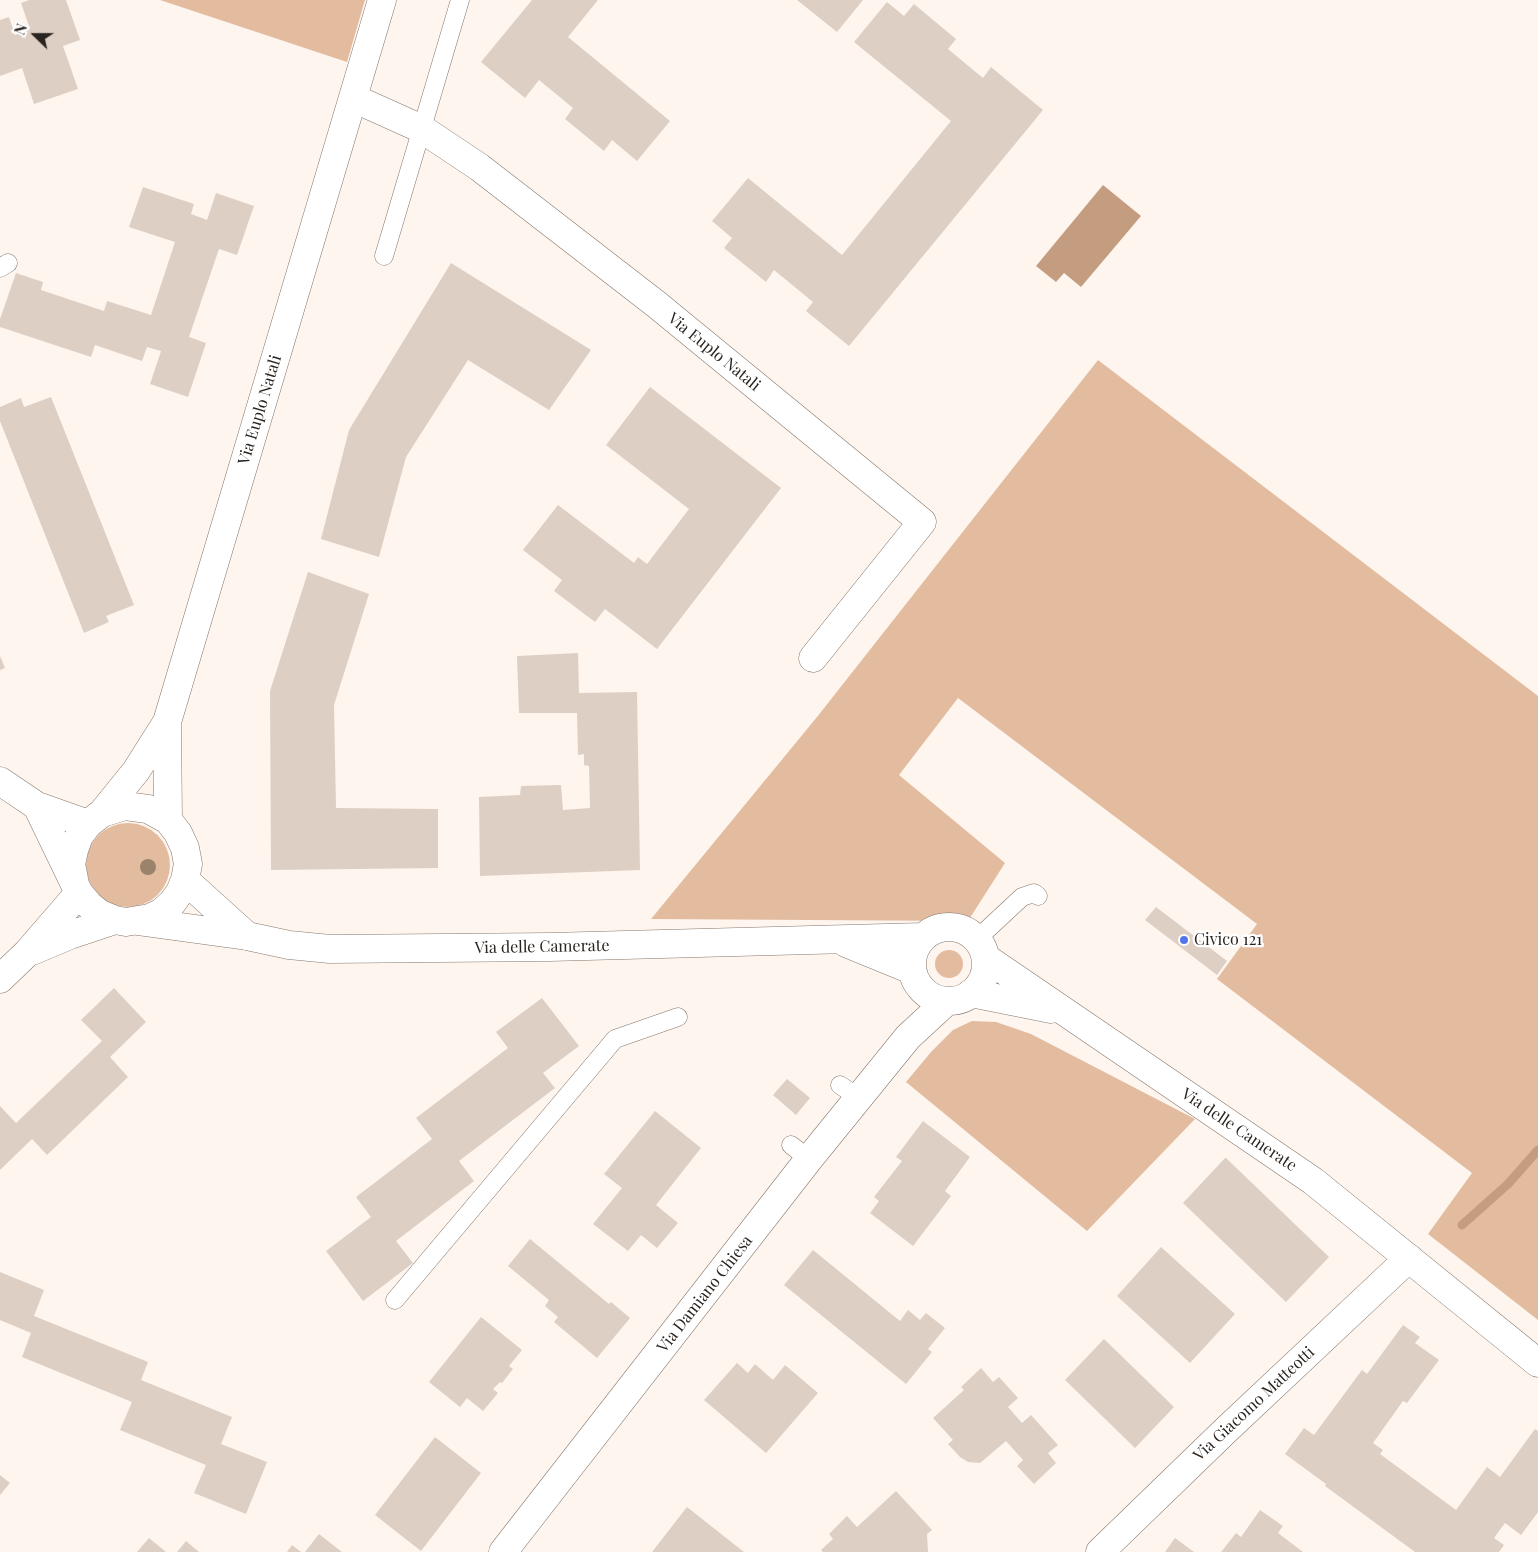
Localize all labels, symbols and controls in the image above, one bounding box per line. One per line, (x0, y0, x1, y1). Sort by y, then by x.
north arrow (10, 10, 60, 60)
text: N (10, 21, 31, 37)
street label: Via Euplo Natali (664, 309, 764, 395)
street label: Via Euplo Natali (234, 353, 286, 467)
place label: Civico 121 (1194, 930, 1262, 950)
marker: Civico 121 (1178, 934, 1190, 946)
street label: Via delle Camerate (474, 936, 610, 958)
street label: Via delle Camerate (1178, 1084, 1300, 1176)
street label: Via Damiano Chiesa (653, 1232, 757, 1356)
street label: Via Giacomo Matteotti (1190, 1343, 1318, 1465)

